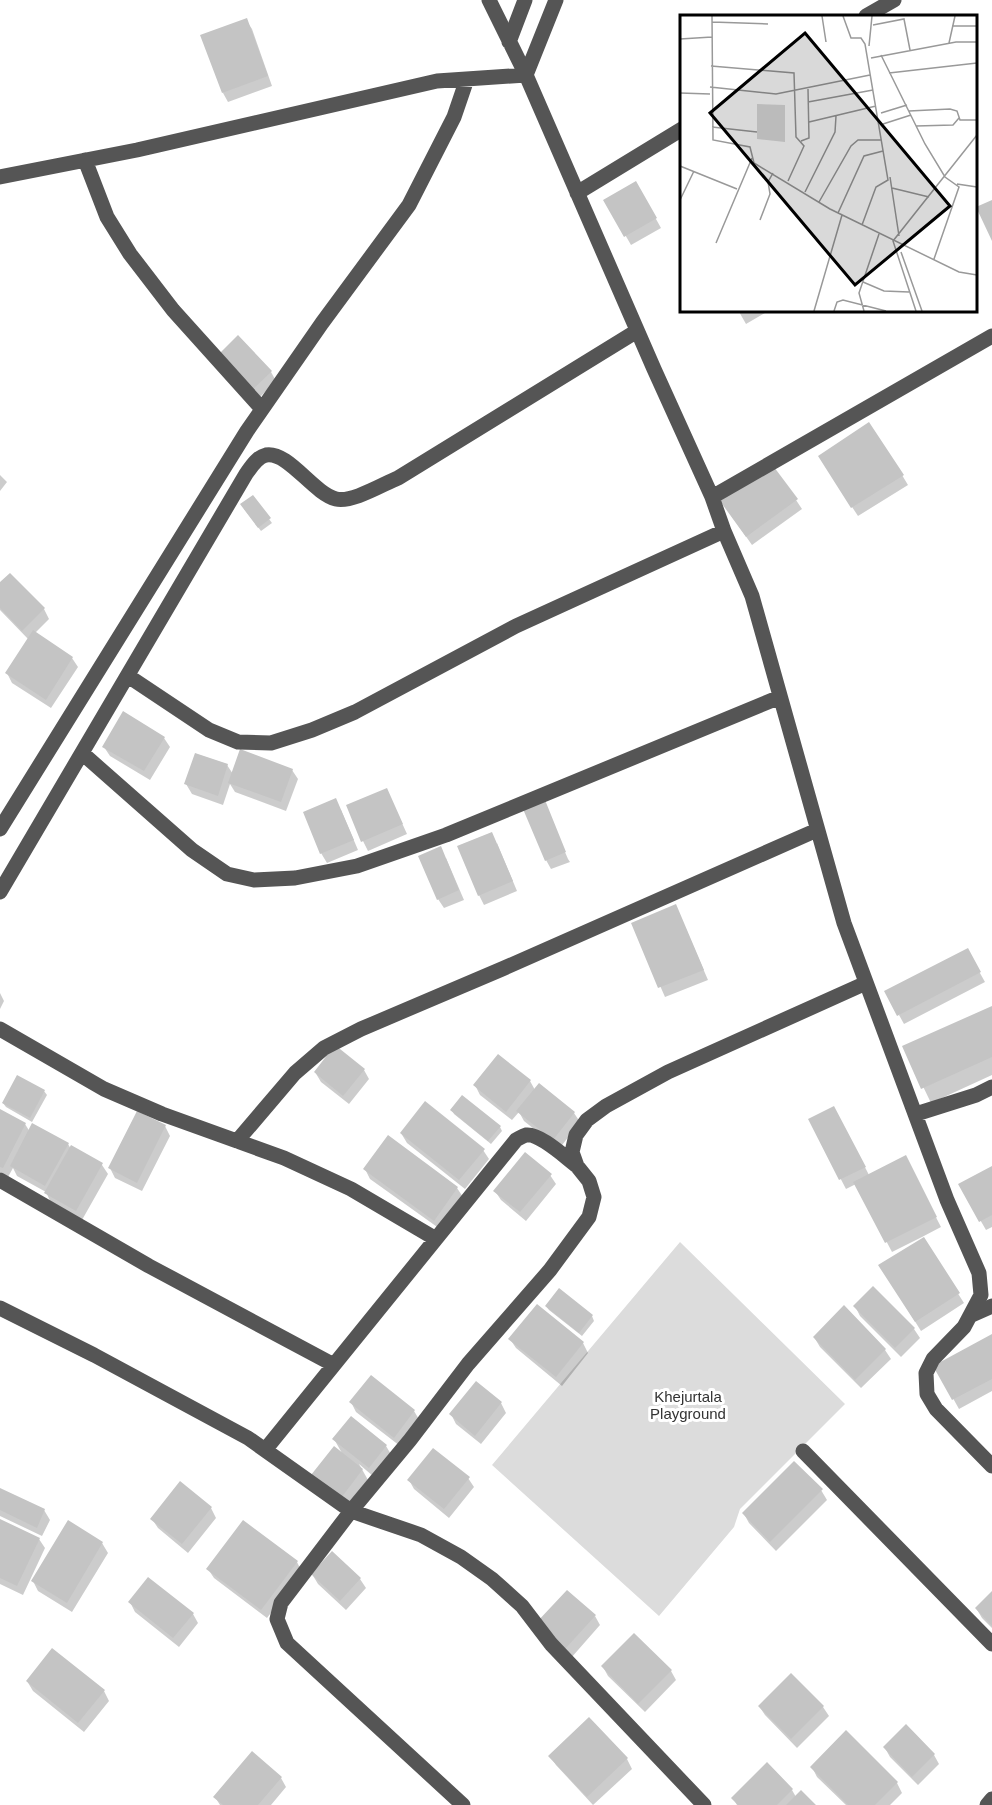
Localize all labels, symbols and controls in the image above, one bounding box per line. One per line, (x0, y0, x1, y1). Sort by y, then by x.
inset map (680, 15, 977, 312)
park label: Khejurtala Playground (650, 1388, 726, 1422)

